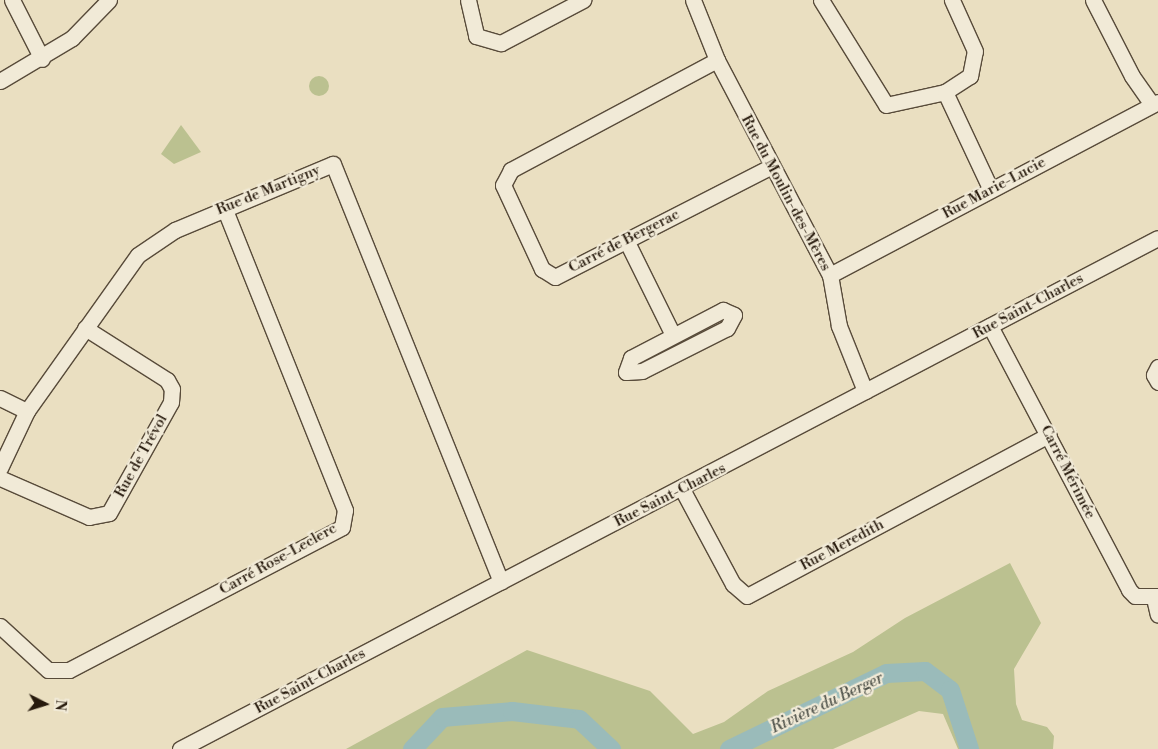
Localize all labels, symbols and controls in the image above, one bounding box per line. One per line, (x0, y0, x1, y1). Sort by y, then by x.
street label: Rue du Moulin-des-Mères (737, 112, 835, 274)
street label: Rue Marie-Lucie (939, 153, 1049, 223)
street label: Rue de Martigny (213, 161, 323, 219)
street label: Carré de Bergerac (566, 205, 682, 277)
street label: Rue Saint-Charles (970, 269, 1086, 343)
street label: Rue de Trévol (111, 411, 171, 501)
street label: Carré Mérimée (1037, 422, 1099, 522)
street label: Rue Saint-Charles (611, 459, 729, 531)
street label: Rue Meredith (797, 515, 887, 575)
street label: Carré Rose-Leclerc (216, 519, 340, 599)
street label: Rue Saint-Charles (252, 644, 368, 718)
water label: Rivière du Berger (768, 669, 886, 737)
north arrow (20, 679, 70, 729)
text: N (50, 699, 69, 712)

